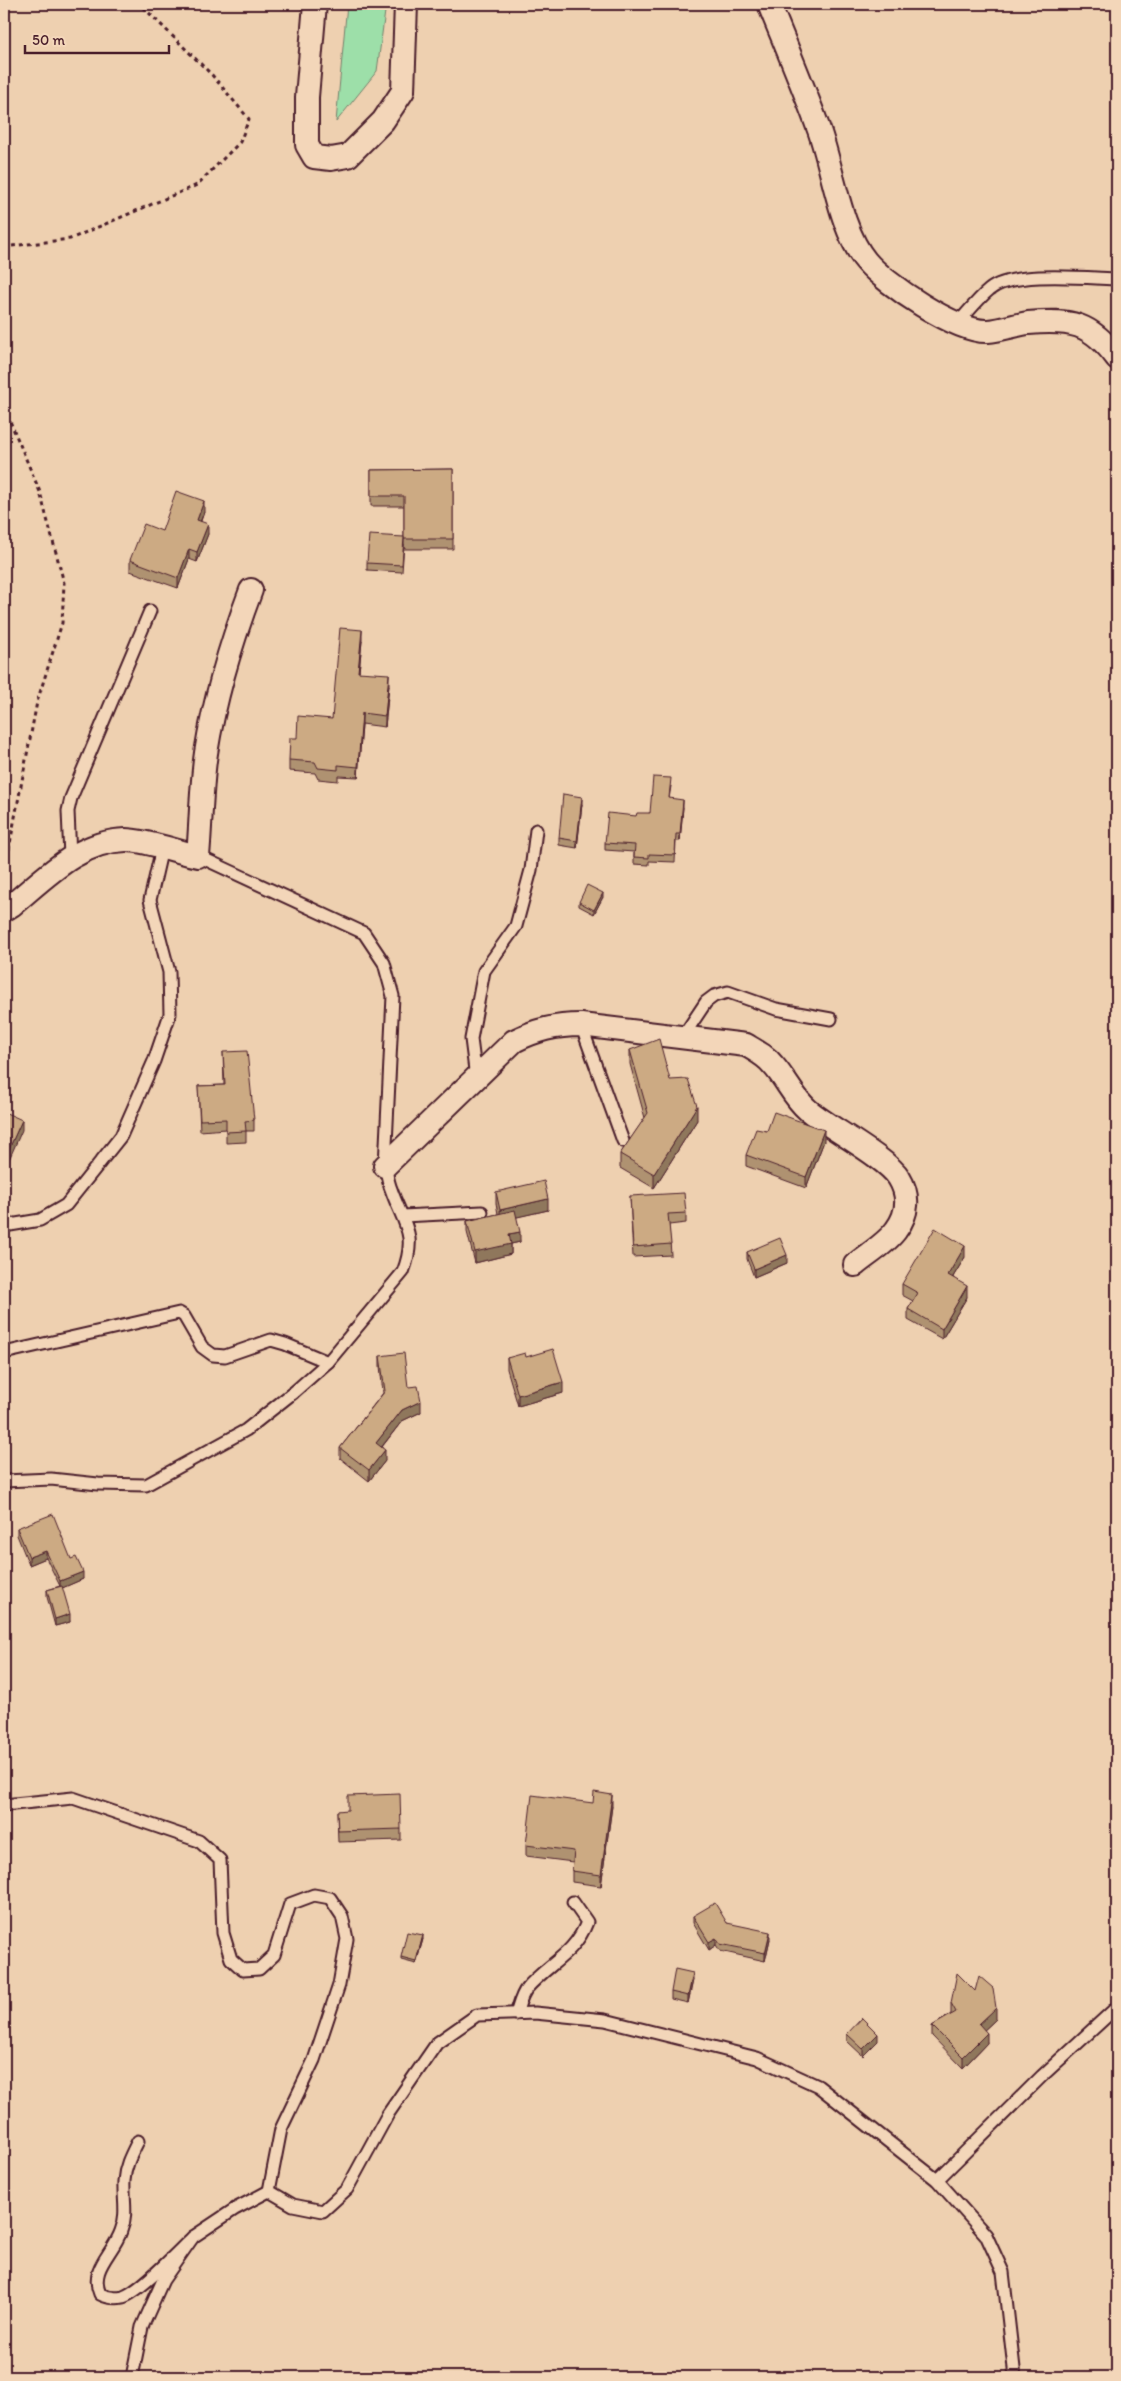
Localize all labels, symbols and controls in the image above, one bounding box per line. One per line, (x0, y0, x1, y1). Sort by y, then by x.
scale bar (25, 22, 169, 54)
text: 50 m (32, 31, 65, 49)

